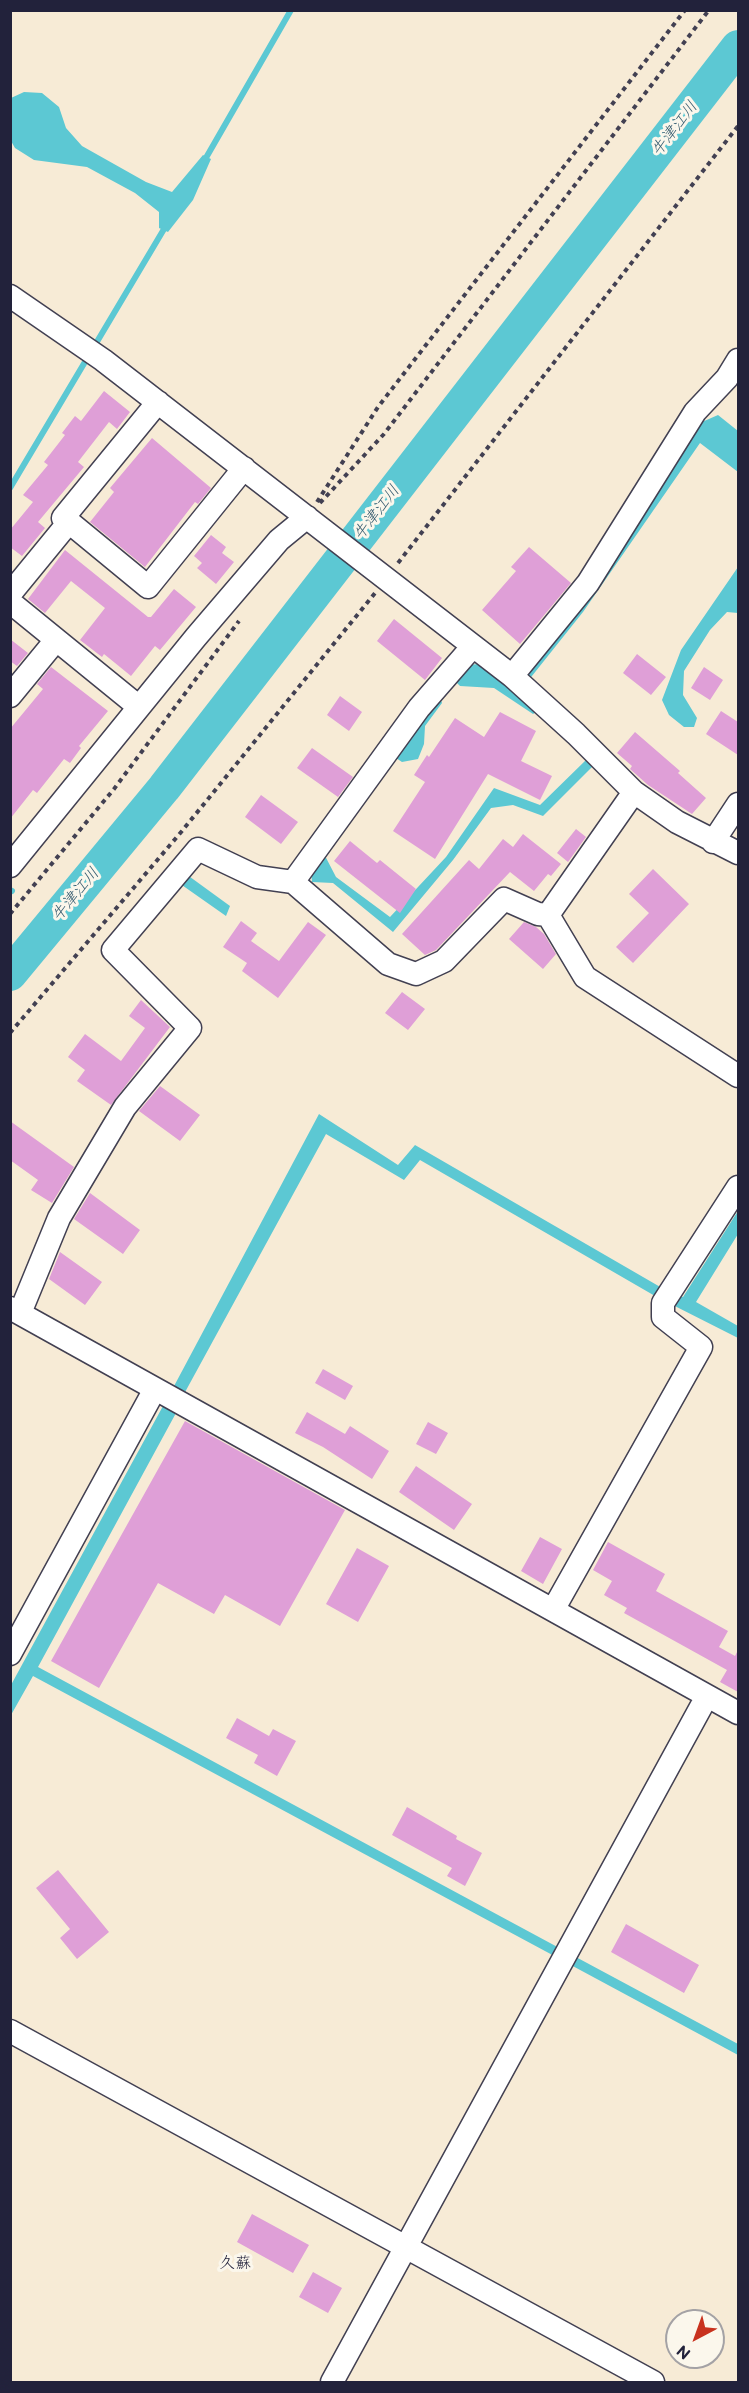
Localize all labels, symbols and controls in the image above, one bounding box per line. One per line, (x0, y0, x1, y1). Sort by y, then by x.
water label: 牛津江川 (648, 98, 702, 160)
water label: 牛津江川 (350, 482, 404, 544)
water label: 牛津江川 (48, 864, 104, 926)
district label: 久蘇 (219, 2254, 251, 2274)
north arrow (665, 2309, 725, 2369)
text: N (673, 2340, 695, 2363)

